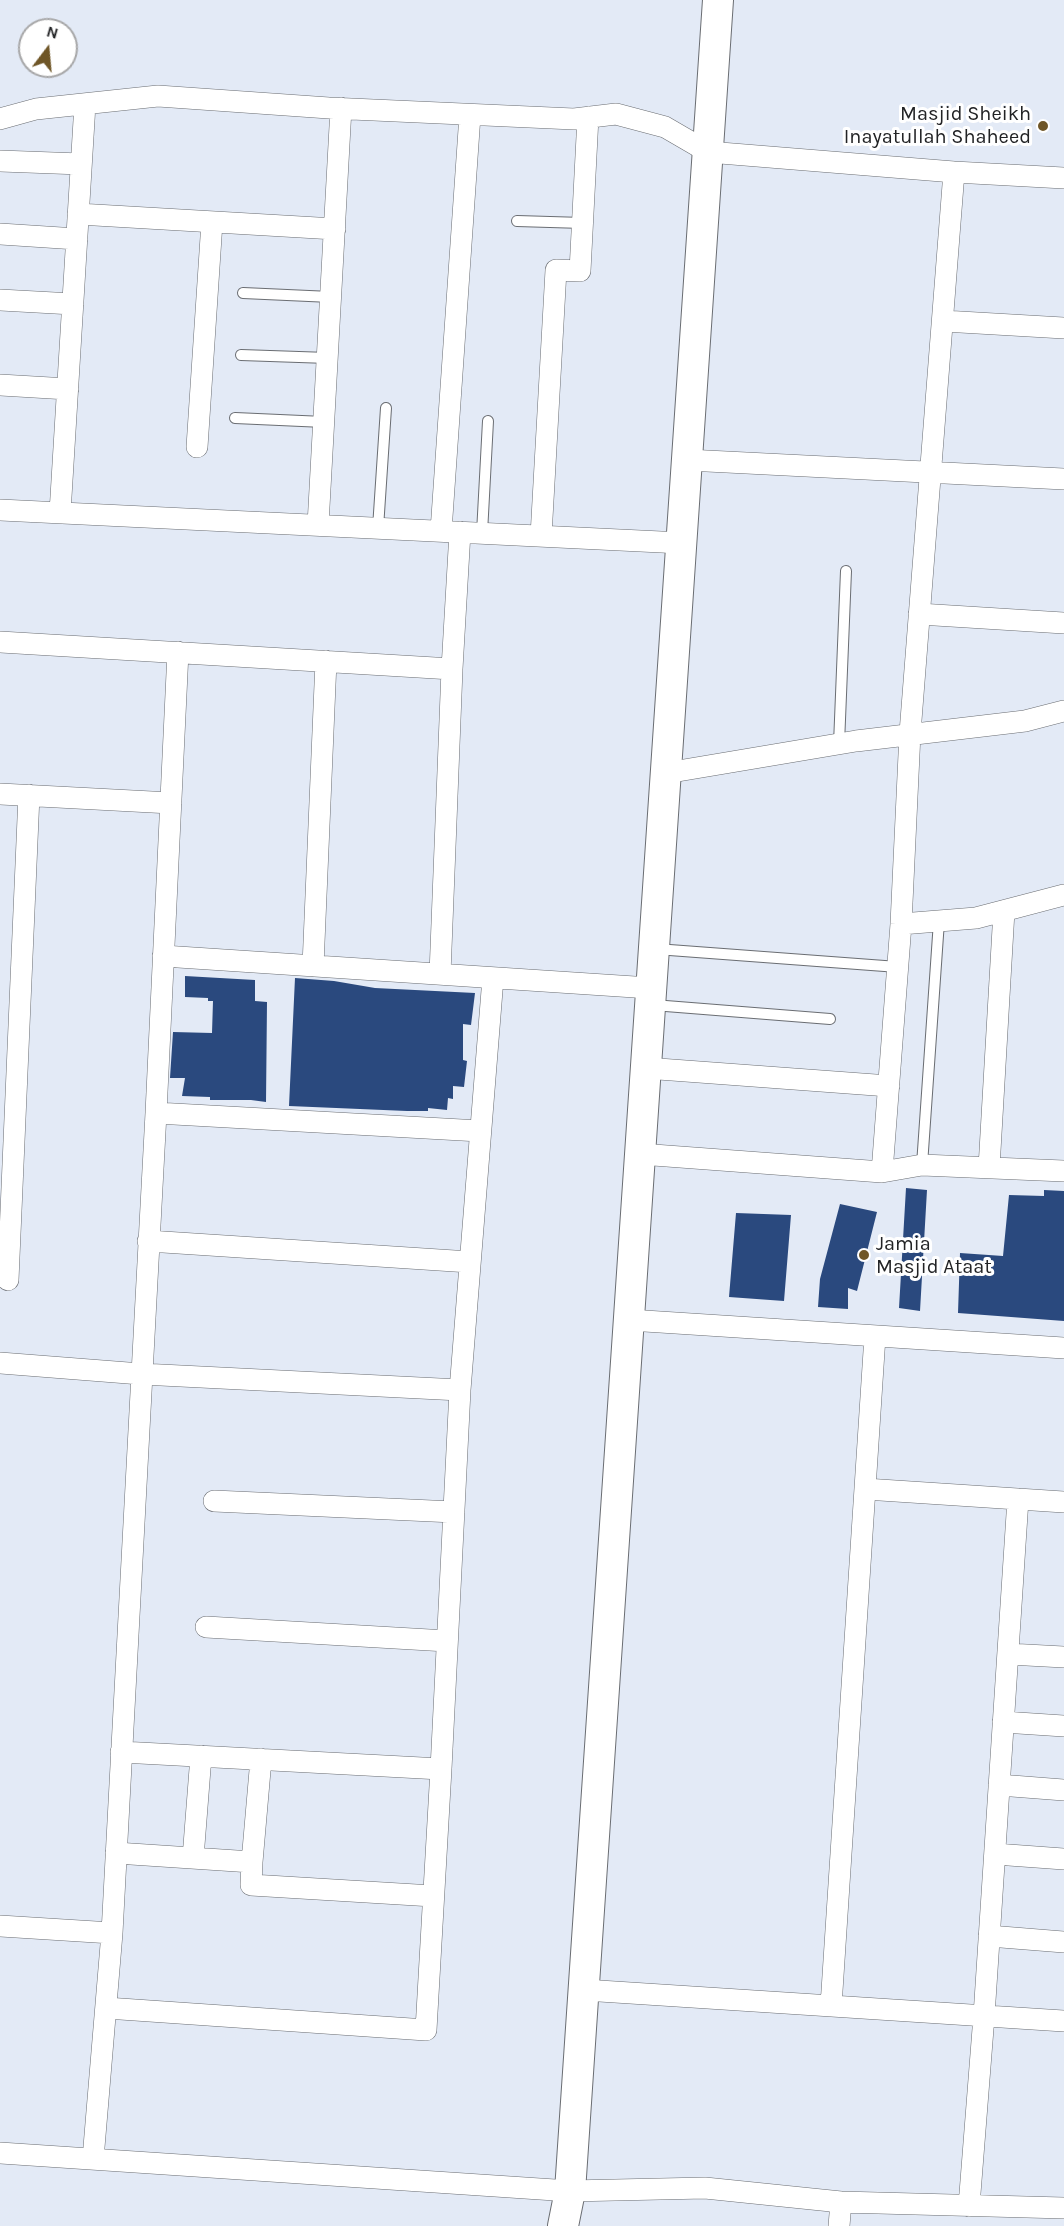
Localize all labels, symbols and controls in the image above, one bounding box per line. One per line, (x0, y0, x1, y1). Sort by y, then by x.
north arrow (18, 18, 78, 78)
text: N (44, 21, 61, 43)
place label: Masjid Sheikh Inayatullah Shaheed (844, 102, 1031, 149)
marker: Masjid Sheikh Inayatullah Shaheed (1036, 119, 1050, 133)
place label: Jamia Masjid Ataat (876, 1232, 992, 1279)
marker: Jamia Masjid Ataat (857, 1248, 871, 1262)

